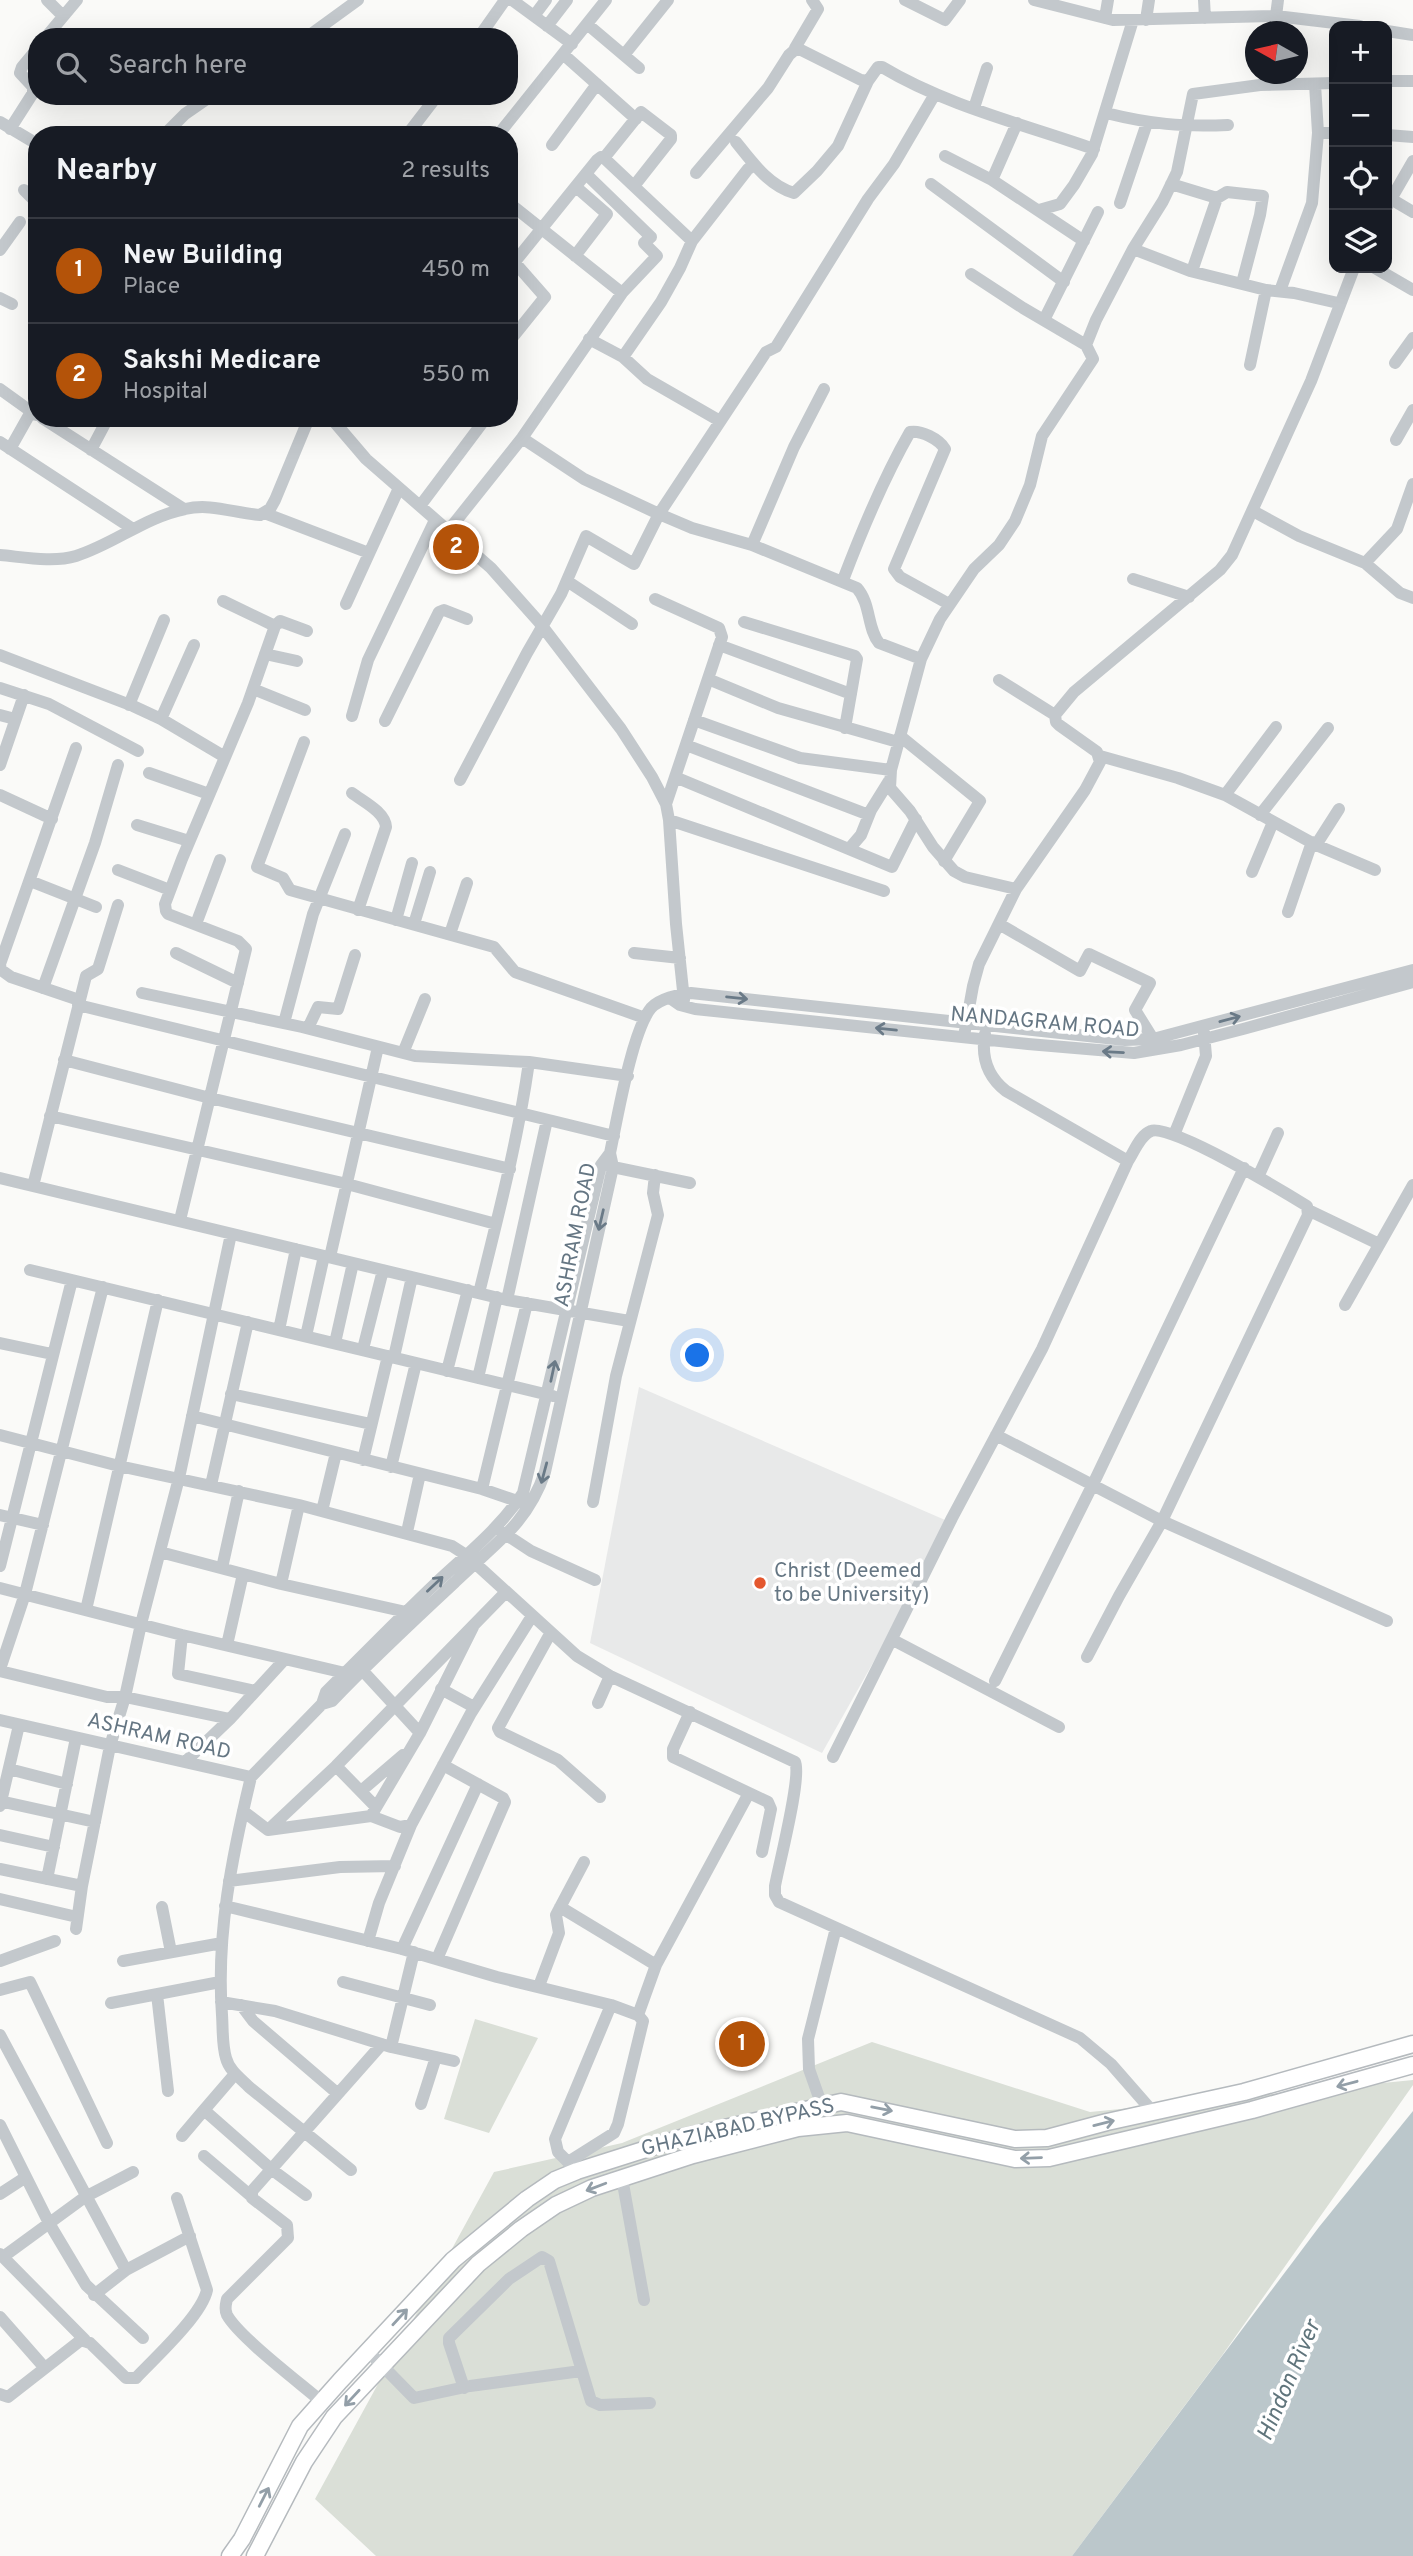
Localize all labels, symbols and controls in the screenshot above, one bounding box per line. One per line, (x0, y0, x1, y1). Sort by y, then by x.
north arrow (1245, 21, 1308, 84)
map controls (1329, 21, 1392, 273)
button: + (1329, 21, 1392, 84)
search box (28, 28, 518, 105)
icon: search (52, 48, 90, 86)
text: Search here (108, 50, 247, 83)
button: − (1329, 84, 1392, 147)
button: locate (1329, 147, 1392, 210)
text: Nearby (56, 153, 157, 190)
text: 2 results (401, 157, 490, 186)
button: layers (1329, 210, 1392, 273)
text: New Building (123, 240, 283, 273)
text: 1 (74, 256, 84, 285)
text: 450 m (422, 256, 490, 285)
text: Place (123, 273, 180, 302)
text: Sakshi Medicare (123, 345, 321, 378)
text: 2 (72, 361, 86, 390)
text: 550 m (422, 361, 490, 390)
text: Hospital (123, 378, 208, 407)
pin: 2 (433, 521, 479, 573)
one-way arrow (725, 992, 748, 1005)
street label: NANDAGRAM ROAD (949, 1001, 1141, 1045)
one-way arrow (1218, 1012, 1240, 1025)
one-way arrow (875, 1022, 898, 1035)
one-way arrow (1101, 1045, 1124, 1058)
street label: ASHRAM ROAD (549, 1160, 603, 1310)
one-way arrow (594, 1208, 607, 1231)
your location (680, 1338, 714, 1372)
one-way arrow (546, 1360, 560, 1383)
one-way arrow (536, 1462, 549, 1484)
place label: Christ (Deemed to be University) (774, 1558, 930, 1609)
one-way arrow (427, 1575, 444, 1592)
marker: Christ (Deemed to be University) (752, 1575, 768, 1591)
street label: ASHRAM ROAD (85, 1707, 233, 1767)
pin: 1 (719, 2018, 765, 2070)
one-way arrow (1336, 2078, 1358, 2091)
street label: GHAZIABAD BYPASS (639, 2093, 837, 2163)
one-way arrow (870, 2103, 893, 2117)
one-way arrow (1092, 2116, 1115, 2129)
one-way arrow (1020, 2152, 1043, 2165)
one-way arrow (585, 2182, 607, 2195)
one-way arrow (391, 2309, 408, 2326)
water label: Hindon River (1252, 2314, 1329, 2446)
one-way arrow (343, 2389, 360, 2406)
one-way arrow (257, 2487, 271, 2508)

